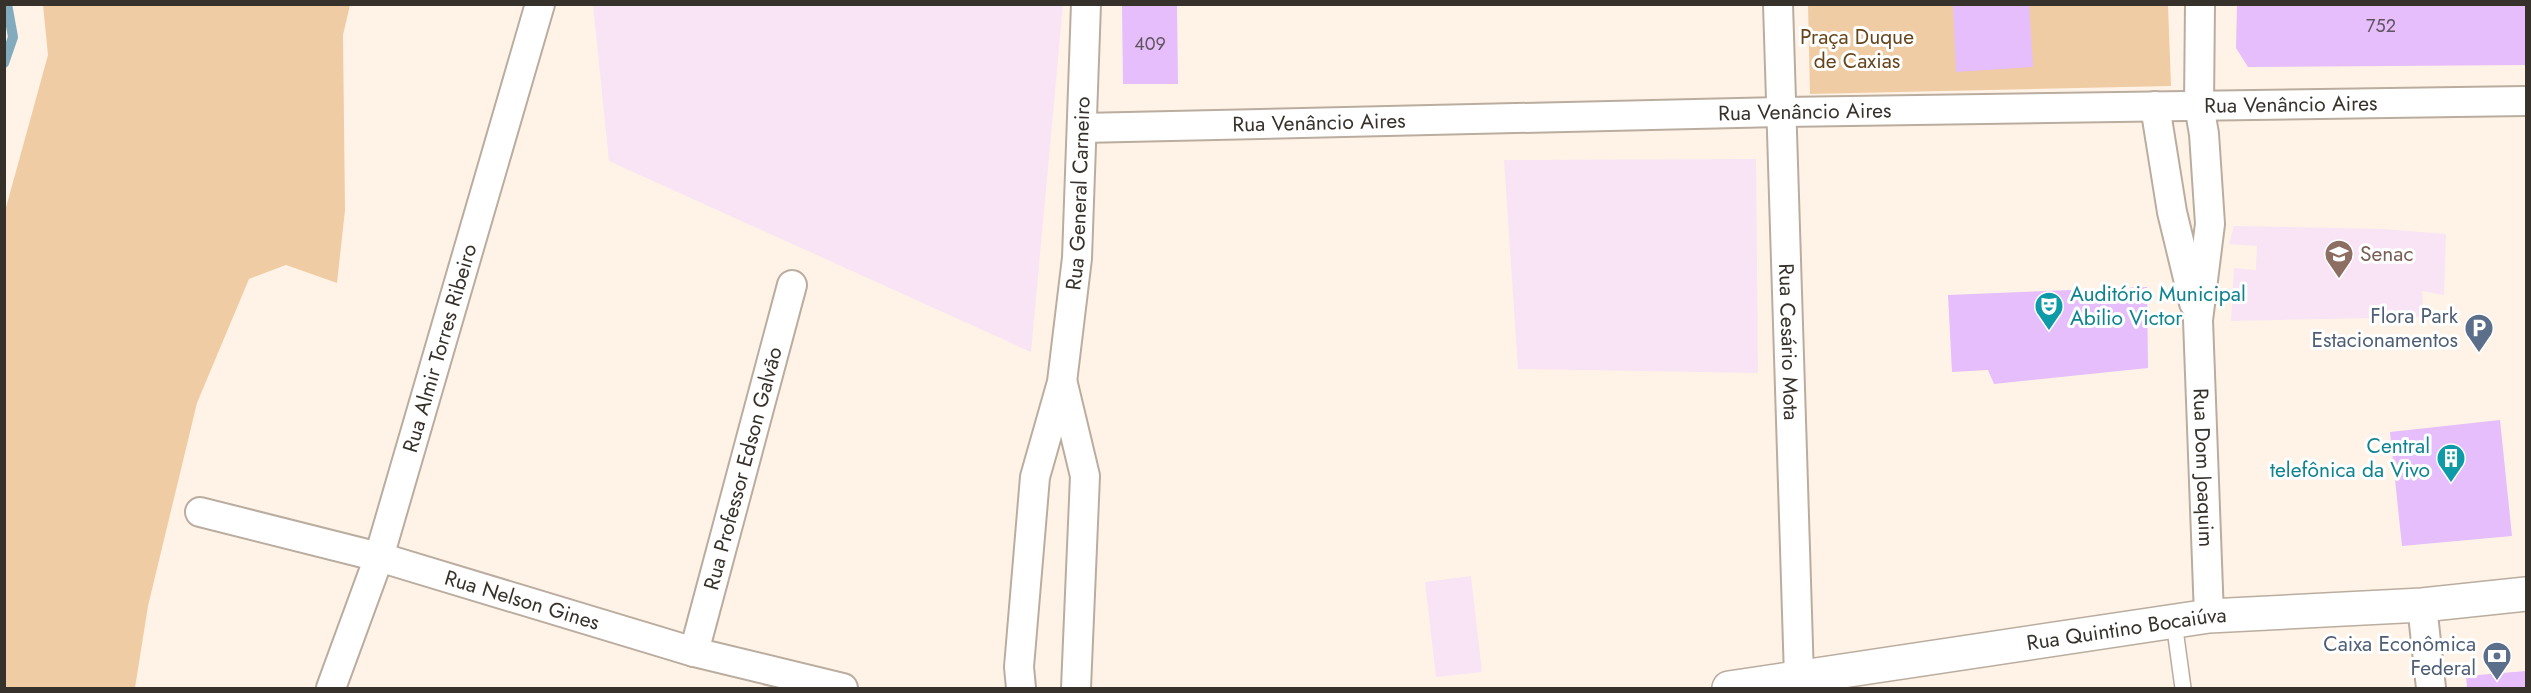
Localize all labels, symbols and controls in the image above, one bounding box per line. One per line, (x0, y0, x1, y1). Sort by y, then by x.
house number: 752 (2366, 13, 2396, 39)
park label: Praça Duque de Caxias (1800, 22, 1914, 76)
house number: 409 (1134, 31, 1166, 57)
street label: Rua Venâncio Aires (2204, 88, 2378, 121)
street label: Rua Venâncio Aires (1718, 95, 1892, 128)
street label: Rua General Carneiro (1058, 96, 1098, 292)
street label: Rua Venâncio Aires (1232, 106, 1406, 140)
school or university icon: Senac (2323, 238, 2355, 280)
place label: Senac (2360, 239, 2414, 269)
street label: Rua Almir Torres Ribeiro (395, 240, 484, 456)
street label: Rua Cesário Mota (1771, 263, 1806, 421)
place label: Auditório Municipal Abilio Victor (2070, 279, 2246, 333)
theatre icon: Auditório Municipal Abilio Victor (2033, 290, 2065, 332)
place label: Flora Park Estacionamentos (2312, 301, 2459, 355)
parking icon: Flora Park Estacionamentos (2463, 312, 2495, 354)
street label: Rua Professor Edson Galvão (696, 344, 790, 593)
street label: Rua Dom Joaquim (2186, 387, 2221, 548)
place label: Central telefônica da Vivo (2270, 431, 2430, 485)
building icon: Central telefônica da Vivo (2435, 442, 2467, 484)
street label: Rua Nelson Gines (441, 563, 603, 638)
street label: Rua Quintino Bocaiúva (2025, 600, 2227, 658)
place label: Caixa Econômica Federal (2323, 629, 2476, 683)
bank icon: Caixa Econômica Federal (2481, 640, 2513, 682)

